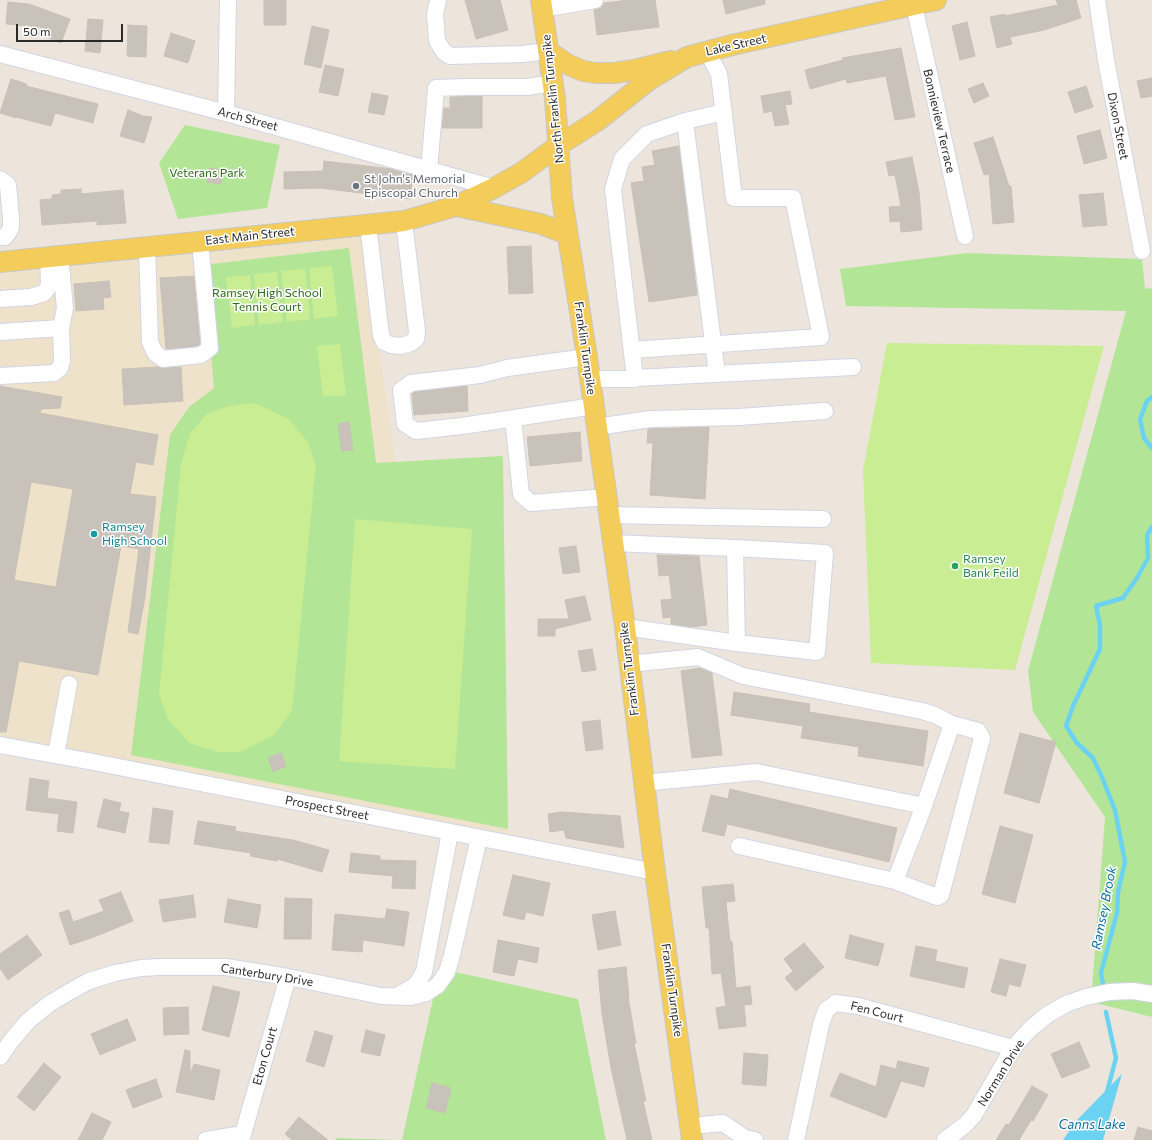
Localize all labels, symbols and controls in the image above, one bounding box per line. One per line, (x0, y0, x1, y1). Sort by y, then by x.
scale bar (18, 16, 125, 42)
text: 50 m (23, 24, 51, 38)
street label: Lake Street (704, 31, 768, 59)
street label: North Franklin Turnpike (539, 34, 567, 164)
street label: Bonnieview Terrace (920, 68, 958, 174)
street label: Dixon Street (1104, 91, 1132, 161)
street label: Arch Street (216, 104, 280, 134)
park label: Veterans Park (169, 166, 245, 180)
place label: St John's Memorial Episcopal Church (364, 172, 465, 200)
marker: St John's Memorial Episcopal Church (351, 181, 361, 191)
street label: East Main Street (205, 224, 295, 248)
park label: Ramsey High School Tennis Court (212, 286, 322, 314)
street label: Franklin Turnpike (571, 300, 599, 396)
place label: Ramsey High School (102, 520, 167, 548)
marker: Ramsey High School (89, 529, 99, 539)
place label: Ramsey Bank Feild (963, 552, 1019, 580)
marker: Ramsey Bank Feild (950, 561, 960, 571)
street label: Franklin Turnpike (616, 621, 642, 717)
street label: Prospect Street (284, 793, 370, 823)
water label: Ramsey Brook (1088, 865, 1120, 951)
street label: Franklin Turnpike (658, 942, 686, 1038)
street label: Canterbury Drive (220, 961, 314, 989)
street label: Fen Court (849, 998, 905, 1026)
street label: Eton Court (250, 1025, 280, 1087)
street label: Norman Drive (975, 1037, 1027, 1109)
water label: Canns Lake (1059, 1117, 1125, 1133)

